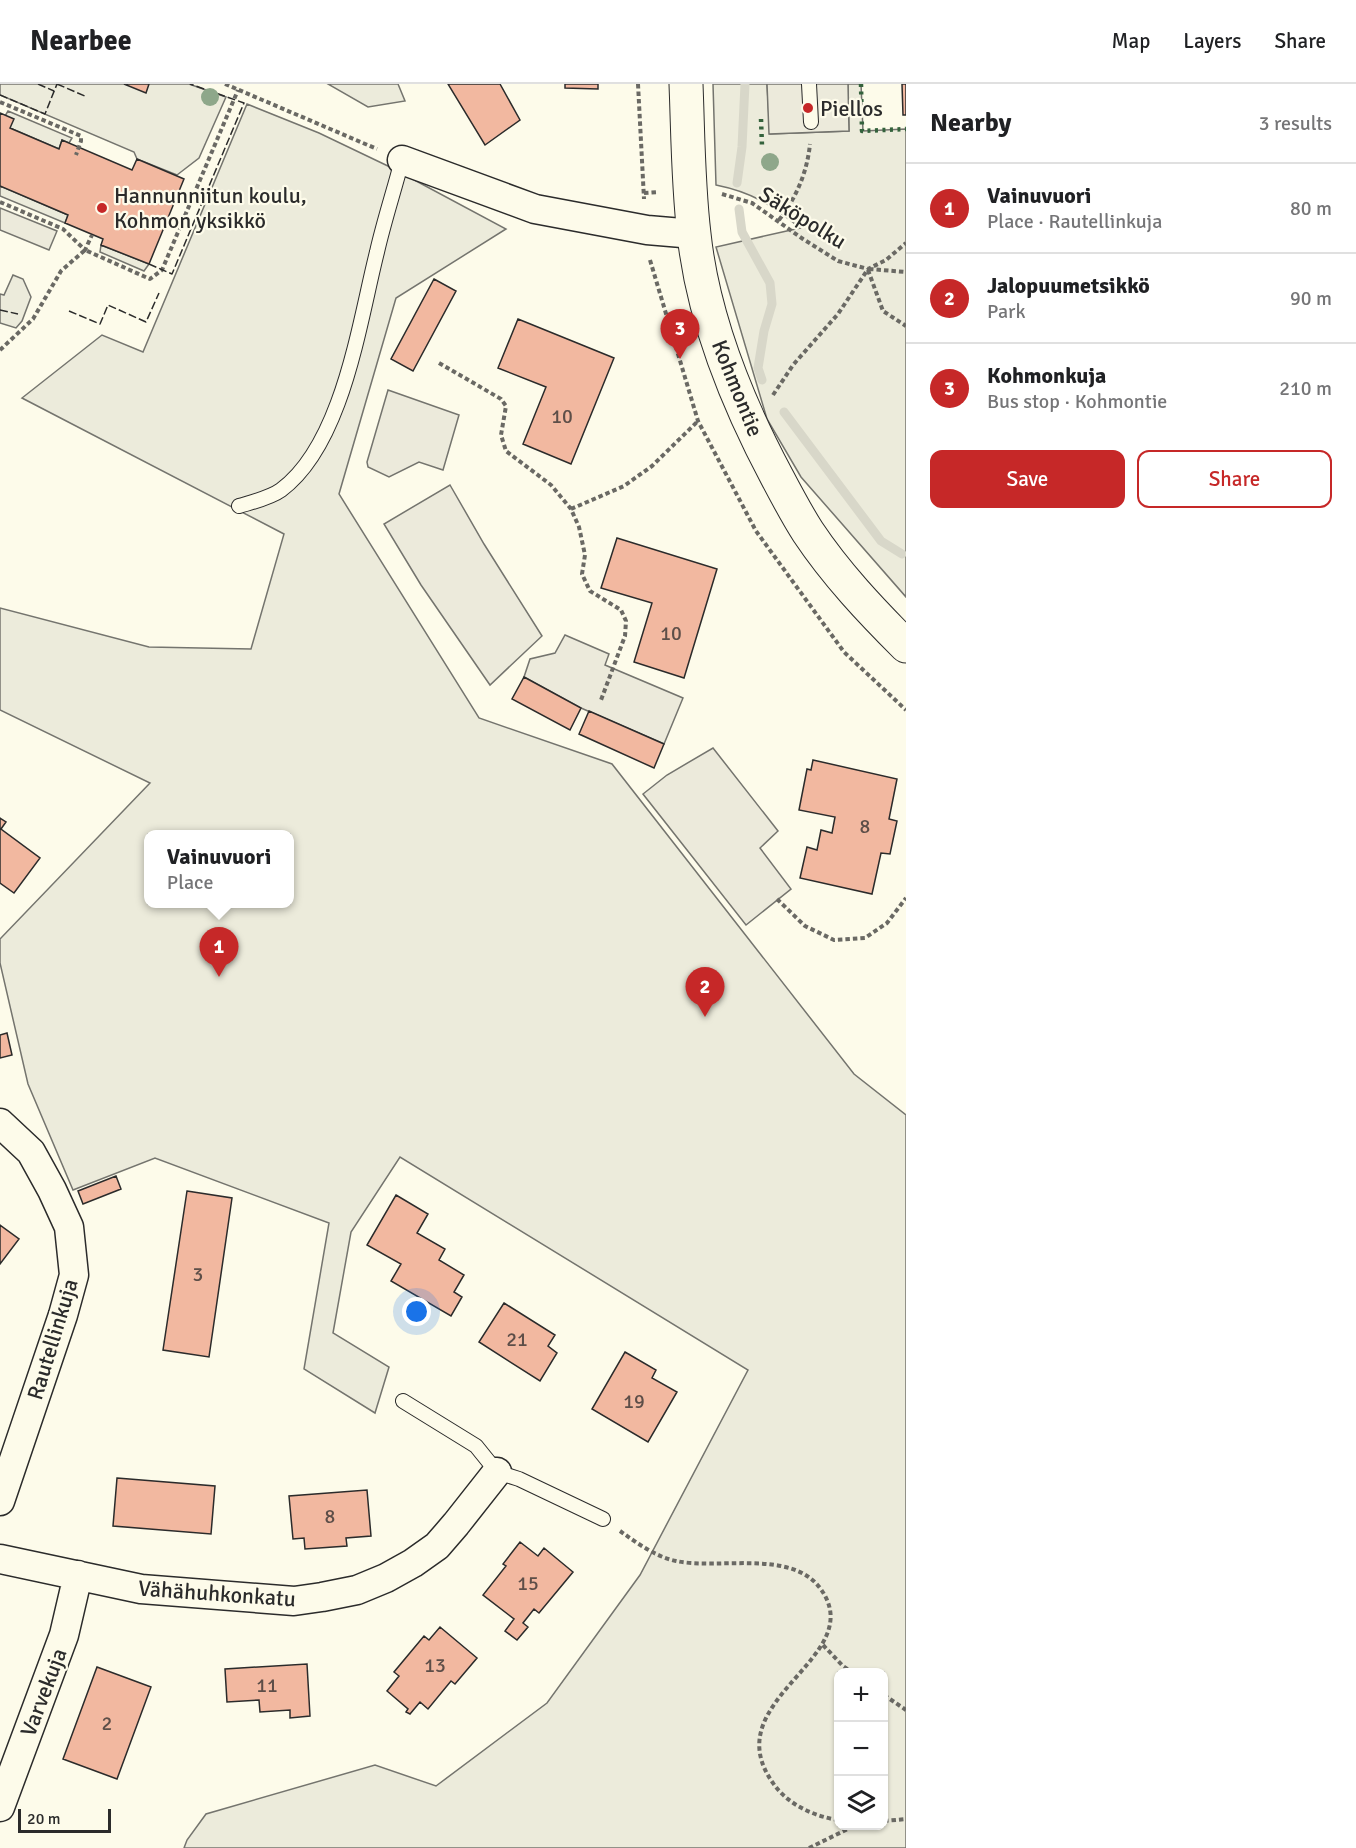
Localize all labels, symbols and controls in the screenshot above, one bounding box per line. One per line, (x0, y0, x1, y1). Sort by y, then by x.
text: Nearbee (30, 24, 132, 58)
text: Map (1112, 28, 1150, 54)
text: Layers (1183, 28, 1241, 54)
text: Share (1274, 28, 1326, 54)
place label: Piellos (820, 95, 883, 122)
marker: Piellos (801, 101, 815, 115)
text: Nearby (930, 107, 1011, 139)
text: 3 results (1259, 111, 1332, 136)
street label: Säköpolku (754, 180, 851, 255)
place label: Hannunniitun koulu, Kohmon yksikkö (114, 182, 307, 234)
text: Vainuvuori (987, 182, 1091, 209)
text: 1 (944, 196, 955, 221)
text: 80 m (1290, 196, 1332, 221)
marker: Hannunniitun koulu, Kohmon yksikkö (95, 201, 109, 215)
text: Place · Rautellinkuja (987, 209, 1162, 234)
text: Jalopuumetsikkö (987, 272, 1150, 299)
text: 2 (944, 286, 955, 311)
text: 90 m (1290, 286, 1332, 311)
text: Park (987, 299, 1025, 324)
pin: 3 (660, 310, 700, 359)
street label: Kohmontie (706, 336, 769, 441)
text: Kohmonkuja (987, 362, 1106, 389)
text: 3 (944, 376, 955, 401)
text: 210 m (1279, 376, 1332, 401)
text: Bus stop · Kohmontie (987, 389, 1167, 414)
house number: 10 (551, 404, 573, 429)
button: Save (930, 450, 1125, 508)
button: Share (1137, 450, 1332, 508)
house number: 10 (660, 621, 682, 646)
house number: 8 (860, 814, 870, 839)
popup (144, 830, 294, 908)
text: Vainuvuori (167, 843, 271, 870)
text: Place (167, 870, 213, 895)
pin: 1 (200, 928, 238, 977)
pin: 2 (686, 968, 724, 1017)
house number: 3 (193, 1262, 203, 1287)
street label: Rautellinkuja (21, 1275, 84, 1403)
your location (402, 1297, 431, 1326)
house number: 21 (506, 1327, 528, 1352)
house number: 19 (623, 1389, 645, 1414)
house number: 8 (325, 1504, 335, 1529)
house number: 15 (517, 1571, 539, 1596)
street label: Vähähuhkonkatu (137, 1575, 297, 1612)
street label: Varvekuja (14, 1644, 73, 1740)
house number: 13 (424, 1653, 446, 1678)
map controls (834, 1668, 888, 1830)
button: + (834, 1668, 888, 1722)
house number: 11 (256, 1673, 278, 1698)
house number: 2 (102, 1711, 112, 1736)
button: − (834, 1722, 888, 1776)
button: layers (834, 1776, 888, 1830)
scale bar (18, 1806, 111, 1834)
text: 20 m (27, 1809, 61, 1829)

